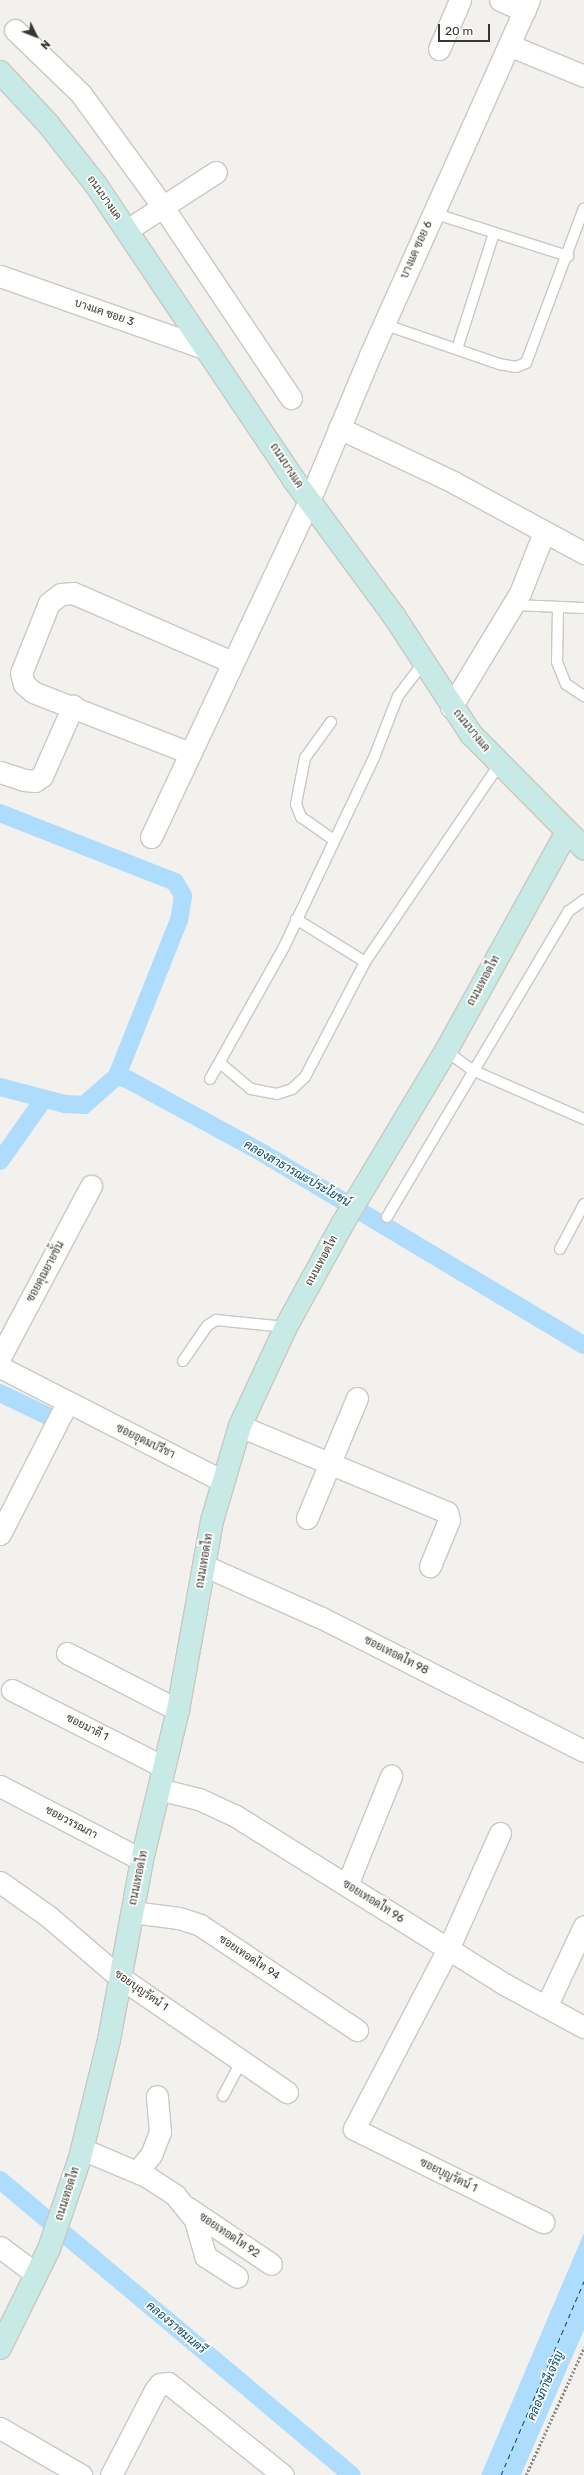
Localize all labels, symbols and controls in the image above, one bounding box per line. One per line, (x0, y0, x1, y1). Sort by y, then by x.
north arrow (16, 16, 56, 56)
scale bar (440, 16, 492, 42)
text: 20 m (445, 24, 473, 38)
text: N (38, 37, 53, 52)
street label: ถนนบางแค (84, 173, 124, 223)
street label: บางแค ซอย 6 (398, 219, 436, 281)
street label: บางแค ซอย 3 (73, 297, 135, 329)
street label: ถนนบางแค (267, 441, 305, 491)
street label: ถนนบางแค (450, 707, 492, 755)
street label: ถนนเทอดไท (465, 954, 503, 1008)
water label: คลองสาธารณะประโยชน์ (241, 1138, 353, 1210)
street label: ถนนเทอดไท (303, 1234, 341, 1288)
street label: ซอยคุณยายชั้น (24, 1239, 68, 1305)
street label: ซอยอุดมปรีชา (113, 1422, 177, 1462)
street label: ถนนเทอดไท (194, 1533, 216, 1589)
street label: ซอยเทอดไท 98 (361, 1634, 431, 1678)
street label: ซอยมาดี 1 (64, 1712, 110, 1744)
street label: ซอยวรรณภา (43, 1804, 99, 1842)
street label: ถนนเทอดไท (127, 1849, 151, 1907)
street label: ซอยเทอดไท 96 (340, 1878, 406, 1926)
street label: ซอยเทอดไท 94 (216, 1933, 282, 1983)
street label: ซอยบุญรัตน์ 1 (112, 1968, 170, 2014)
street label: ซอยบุญรัตน์ 1 (417, 2156, 479, 2196)
street label: ถนนเทอดไท (53, 2166, 83, 2222)
street label: ซอยเทอดไท 92 (196, 2211, 262, 2261)
water label: คลองราชมนตรี (143, 2299, 209, 2357)
water label: คลองภาษีเจริญ (525, 2349, 567, 2423)

